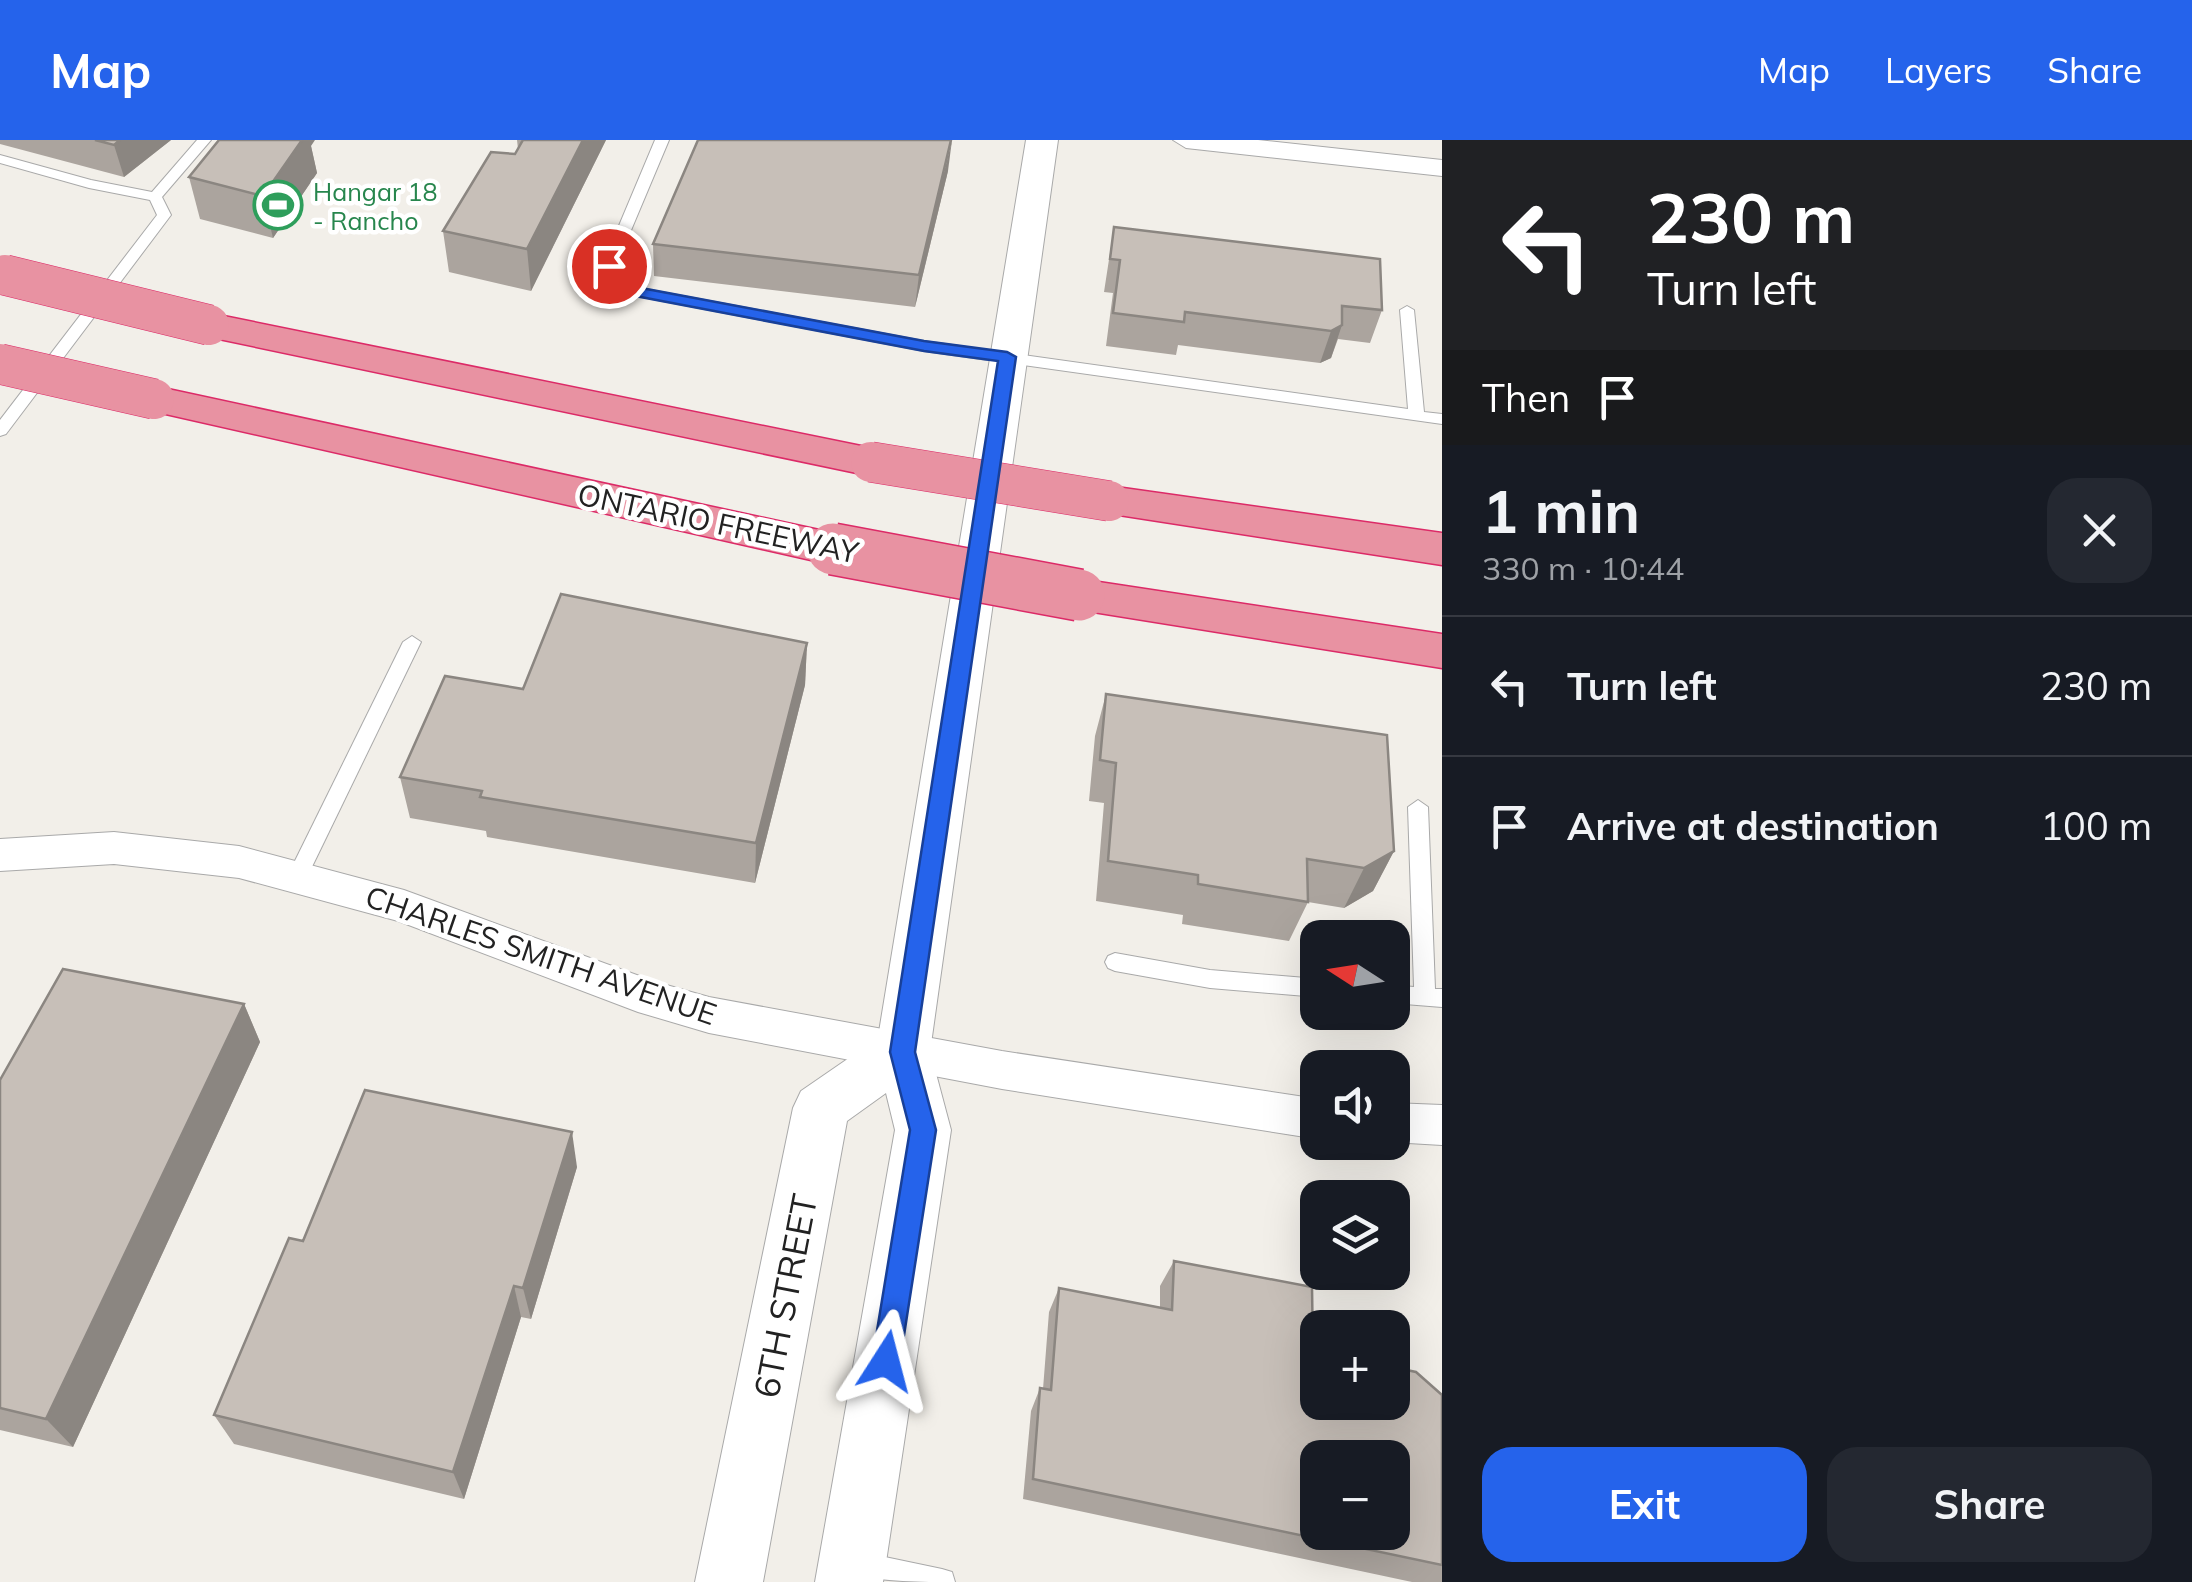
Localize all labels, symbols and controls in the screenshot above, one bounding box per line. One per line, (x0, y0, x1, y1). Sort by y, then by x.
text: Map (50, 40, 151, 100)
text: Map (1758, 48, 1830, 92)
text: Layers (1885, 48, 1992, 92)
text: Share (2047, 48, 2142, 92)
text: 230 m (1647, 173, 1855, 261)
place label: Hangar 18 - Rancho (313, 176, 437, 236)
sports icon: Hangar 18 - Rancho (252, 179, 304, 231)
icon: left (1482, 180, 1612, 310)
pin (567, 224, 652, 309)
icon: arrive (582, 239, 637, 294)
text: Turn left (1647, 260, 1816, 316)
icon: arrive (1590, 370, 1645, 425)
text: Then (1482, 374, 1570, 422)
text: 1 min (1482, 473, 1640, 548)
street label: ONTARIO FREEWAY (574, 475, 862, 571)
button: close (2047, 478, 2152, 583)
text: 330 m · 10:44 (1482, 548, 1684, 588)
icon: left (1482, 659, 1537, 714)
text: Turn left (1567, 662, 1717, 710)
text: 230 m (2040, 662, 2152, 710)
icon: arrive (1482, 799, 1537, 854)
text: Arrive at destination (1567, 802, 1939, 850)
text: 100 m (2040, 802, 2152, 850)
street label: CHARLES SMITH AVENUE (361, 877, 721, 1033)
north arrow (1300, 920, 1410, 1030)
map controls (1300, 920, 1410, 1550)
button: sound (1300, 1050, 1410, 1160)
button: layers (1300, 1180, 1410, 1290)
street label: 6TH STREET (744, 1190, 826, 1402)
position arrow (834, 1309, 938, 1413)
button: + (1300, 1310, 1410, 1420)
button: − (1300, 1440, 1410, 1550)
button: Exit (1482, 1447, 1807, 1562)
button: Share (1827, 1447, 2152, 1562)

